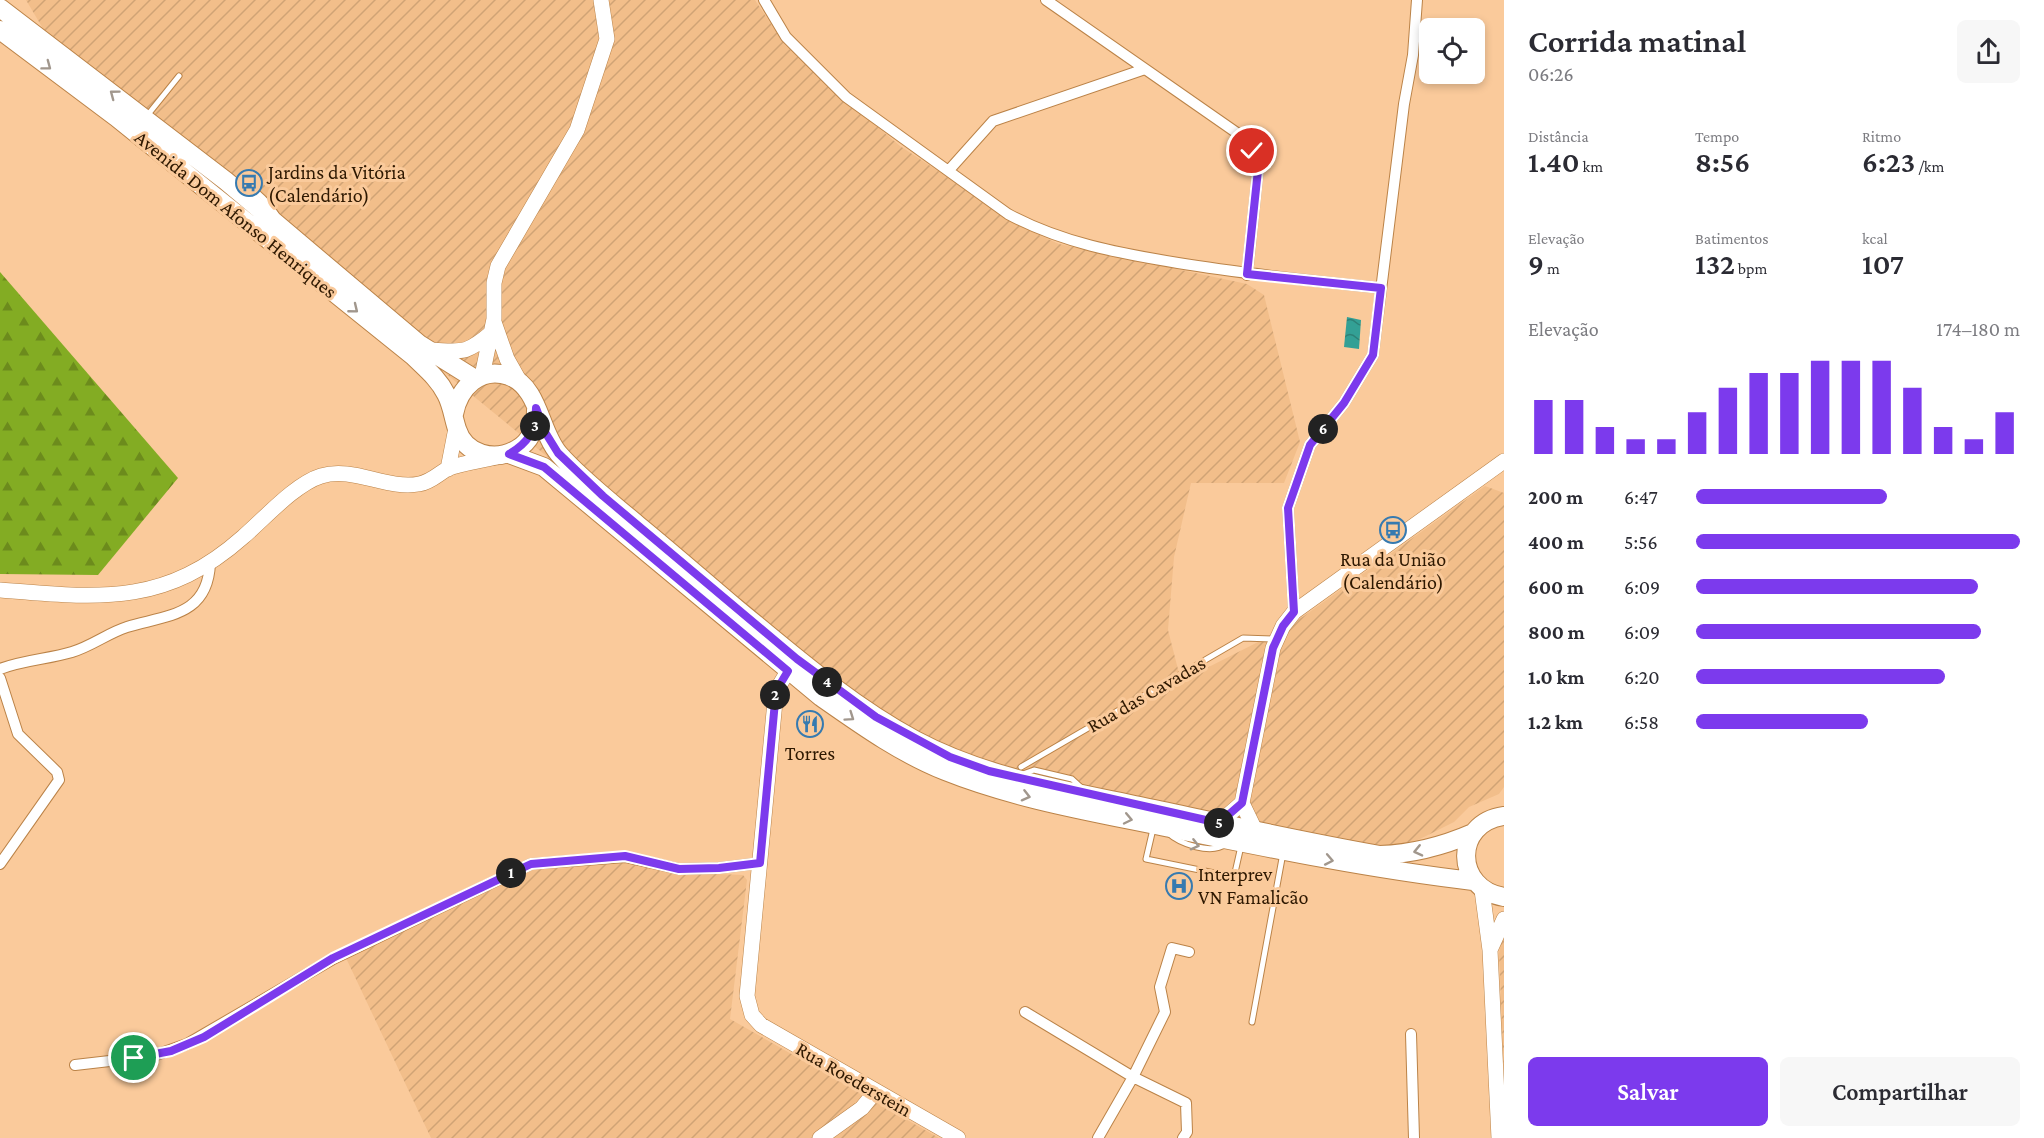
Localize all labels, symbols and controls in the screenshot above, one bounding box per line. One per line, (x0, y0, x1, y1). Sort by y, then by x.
map controls (1419, 18, 1485, 84)
button: locate (1419, 18, 1485, 84)
button: share (1957, 20, 2020, 83)
text: Corrida matinal (1528, 22, 1746, 59)
one-way arrow (40, 58, 51, 69)
text: 06:26 (1528, 63, 1574, 85)
one-way arrow (109, 90, 120, 101)
pin (1226, 125, 1277, 176)
street label: Avenida Dom Afonso Henriques (130, 126, 341, 303)
text: Distância (1528, 128, 1589, 145)
text: Tempo (1695, 128, 1739, 145)
text: Ritmo (1862, 128, 1901, 145)
icon: check (1235, 134, 1268, 167)
text: 1.40 (1528, 145, 1580, 178)
text: 8:56 (1695, 145, 1750, 178)
text: 6:23 (1862, 145, 1915, 178)
text: km (1580, 158, 1603, 175)
text: /km (1915, 158, 1944, 175)
place label: Jardins da Vitória (Calendário) (266, 161, 406, 207)
bus stop icon: Jardins da Vitória (Calendário) (234, 168, 264, 198)
text: Elevação (1528, 230, 1585, 247)
text: Batimentos (1695, 230, 1769, 247)
text: kcal (1862, 230, 1888, 247)
text: 9 (1528, 247, 1544, 280)
text: 132 (1695, 247, 1735, 280)
text: 107 (1862, 247, 1904, 280)
text: m (1544, 260, 1560, 277)
text: bpm (1735, 260, 1767, 277)
one-way arrow (347, 301, 358, 312)
text: Elevação (1528, 318, 1599, 340)
text: 174–180 m (1936, 318, 2020, 340)
pin: 3 (520, 411, 550, 441)
pin: 6 (1308, 414, 1338, 444)
text: 3 (531, 417, 539, 434)
text: 6 (1319, 420, 1327, 437)
text: 200 m (1528, 486, 1583, 508)
text: 6:47 (1624, 486, 1658, 508)
bus stop icon: Rua da União (Calendário) (1378, 515, 1408, 545)
text: 400 m (1528, 531, 1584, 553)
text: 5:56 (1624, 531, 1658, 553)
place label: Rua da União (Calendário) (1340, 548, 1446, 594)
text: 600 m (1528, 576, 1584, 598)
text: 6:09 (1624, 576, 1660, 598)
text: 800 m (1528, 621, 1585, 643)
text: 6:09 (1624, 621, 1660, 643)
street label: Rua das Cavadas (1083, 651, 1209, 737)
text: 1.0 km (1528, 666, 1584, 688)
text: 6:20 (1624, 666, 1660, 688)
pin: 4 (812, 667, 842, 697)
text: 4 (823, 673, 831, 690)
pin: 2 (760, 680, 790, 710)
text: 2 (771, 686, 779, 703)
restaurant icon: Torres (795, 709, 825, 739)
one-way arrow (843, 710, 854, 721)
text: 1.2 km (1528, 711, 1583, 733)
text: 6:58 (1624, 711, 1659, 733)
place label: Torres (785, 742, 835, 764)
one-way arrow (1021, 788, 1031, 801)
pin: 5 (1204, 808, 1234, 838)
one-way arrow (1123, 812, 1133, 825)
text: 5 (1215, 814, 1223, 831)
one-way arrow (1190, 838, 1200, 851)
one-way arrow (1413, 844, 1423, 857)
one-way arrow (1323, 853, 1333, 866)
pin: 1 (496, 858, 526, 888)
place label: Interprev VN Famalicão (1198, 863, 1308, 908)
text: 1 (508, 864, 514, 881)
hospital icon: Interprev VN Famalicão (1164, 871, 1194, 901)
pin (108, 1032, 159, 1083)
street label: Rua Roederstein (792, 1037, 916, 1121)
icon: arrive (117, 1041, 150, 1074)
button: Salvar (1528, 1057, 1768, 1126)
button: Compartilhar (1780, 1057, 2020, 1126)

